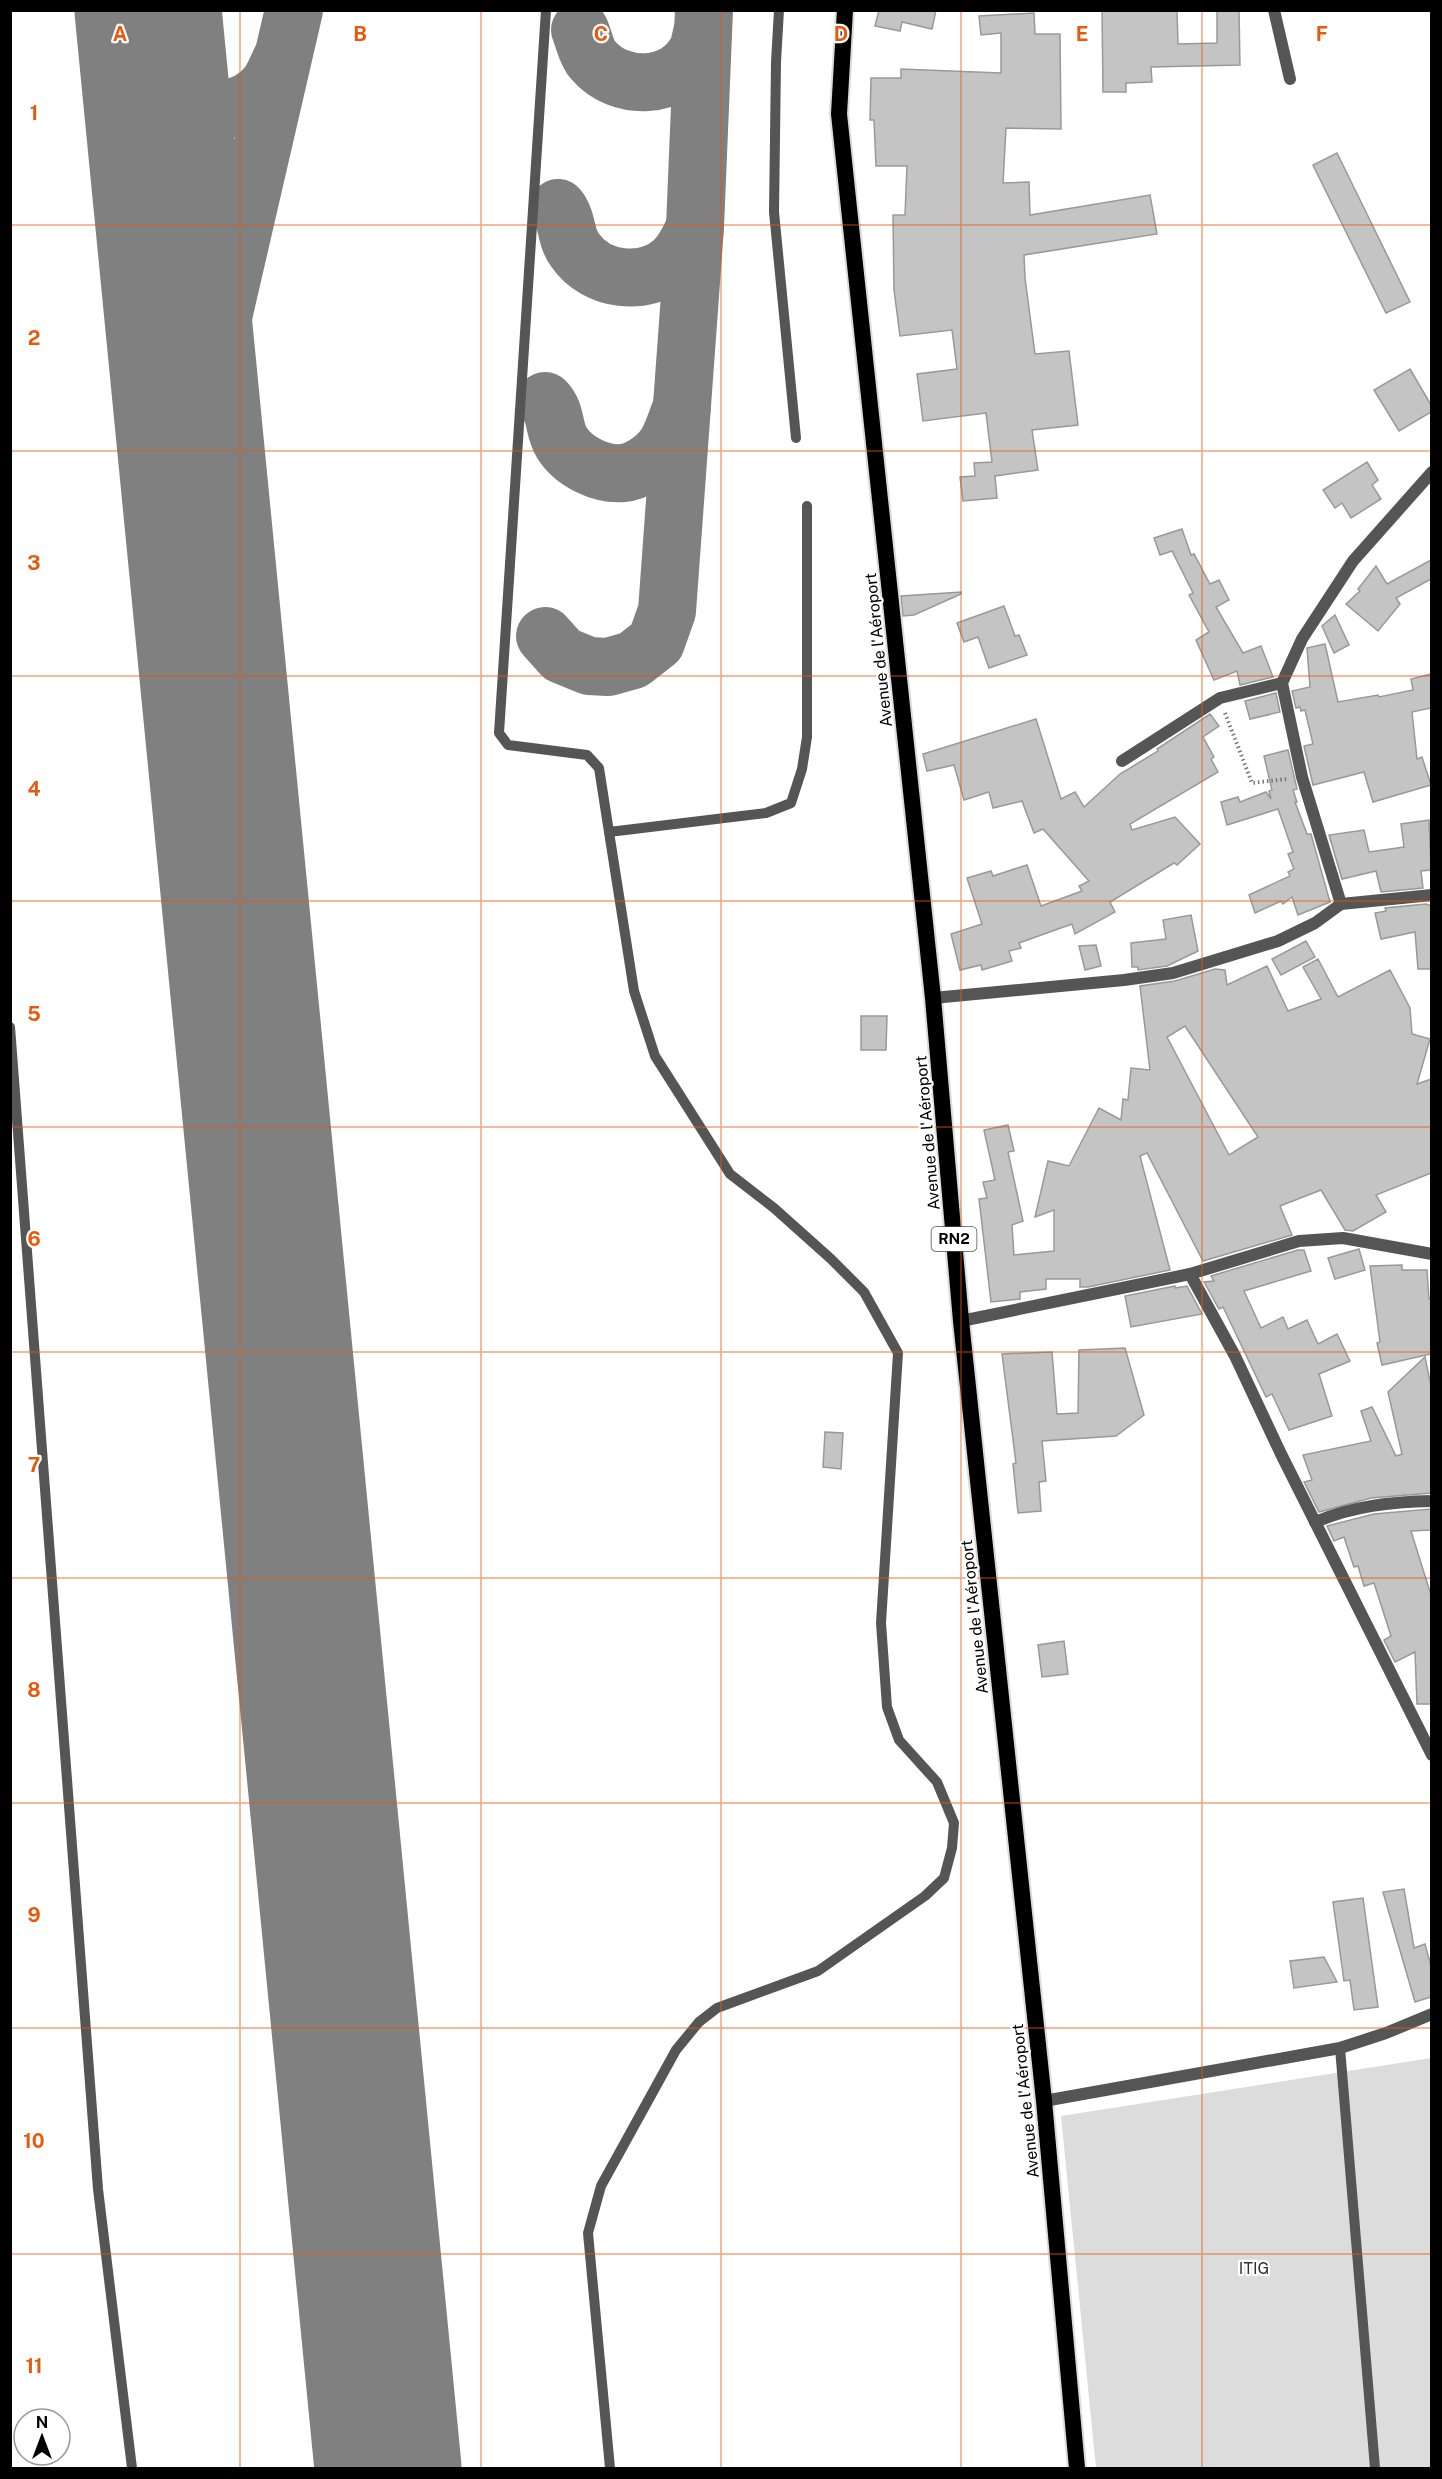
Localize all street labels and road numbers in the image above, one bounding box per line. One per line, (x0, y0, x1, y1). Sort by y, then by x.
street label: Avenue de l'Aéroport (861, 572, 896, 728)
street label: Avenue de l'Aéroport (911, 1055, 944, 1211)
road number: RN2 (932, 1227, 976, 1251)
street label: Avenue de l'Aéroport (957, 1539, 992, 1695)
street label: Avenue de l'Aéroport (1008, 2023, 1043, 2179)

